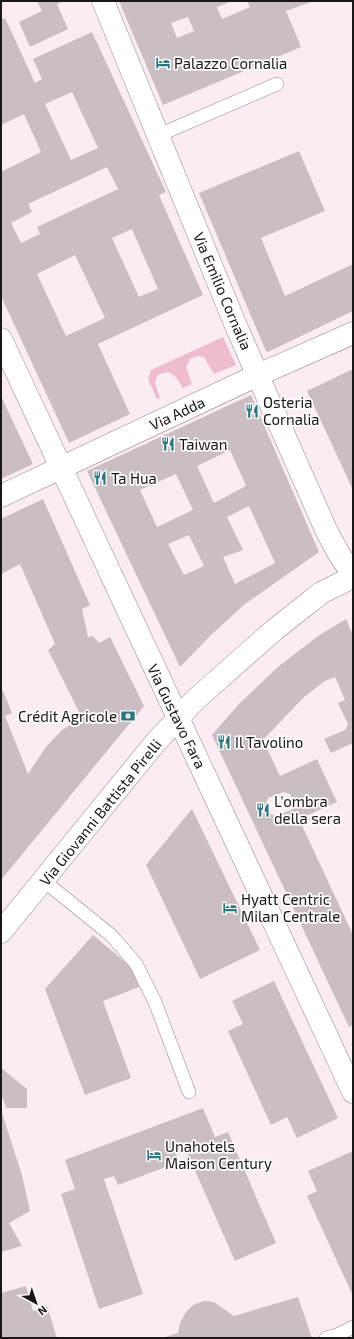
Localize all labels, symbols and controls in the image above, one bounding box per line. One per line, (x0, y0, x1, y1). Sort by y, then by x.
place label: Palazzo Cornalia (174, 54, 287, 72)
hotel icon: Palazzo Cornalia (155, 55, 171, 71)
street label: Via Emilio Cornalia (190, 229, 256, 353)
street label: Via Adda (147, 392, 207, 434)
place label: Osteria Cornalia (263, 393, 319, 428)
restaurant icon: Osteria Cornalia (244, 403, 260, 419)
place label: Taiwan (179, 435, 228, 453)
restaurant icon: Taiwan (160, 436, 176, 452)
place label: Ta Hua (111, 469, 157, 487)
restaurant icon: Ta Hua (92, 470, 108, 486)
street label: Via Gustavo Fara (144, 661, 210, 771)
place label: Crédit Agricole (18, 707, 117, 725)
bank icon: Crédit Agricole (120, 708, 136, 724)
place label: Il Tavolino (235, 733, 303, 751)
restaurant icon: Il Tavolino (216, 734, 232, 750)
street label: Via Giovanni Battista Pirelli (35, 735, 165, 889)
place label: L'ombra della sera (274, 792, 341, 827)
restaurant icon: L'ombra della sera (255, 802, 271, 818)
place label: Hyatt Centric Milan Centrale (241, 890, 340, 925)
hotel icon: Hyatt Centric Milan Centrale (222, 900, 238, 916)
place label: Unahotels Maison Century (165, 1137, 272, 1172)
hotel icon: Unahotels Maison Century (146, 1147, 162, 1163)
north arrow (16, 1283, 56, 1323)
text: N (35, 1304, 50, 1319)

